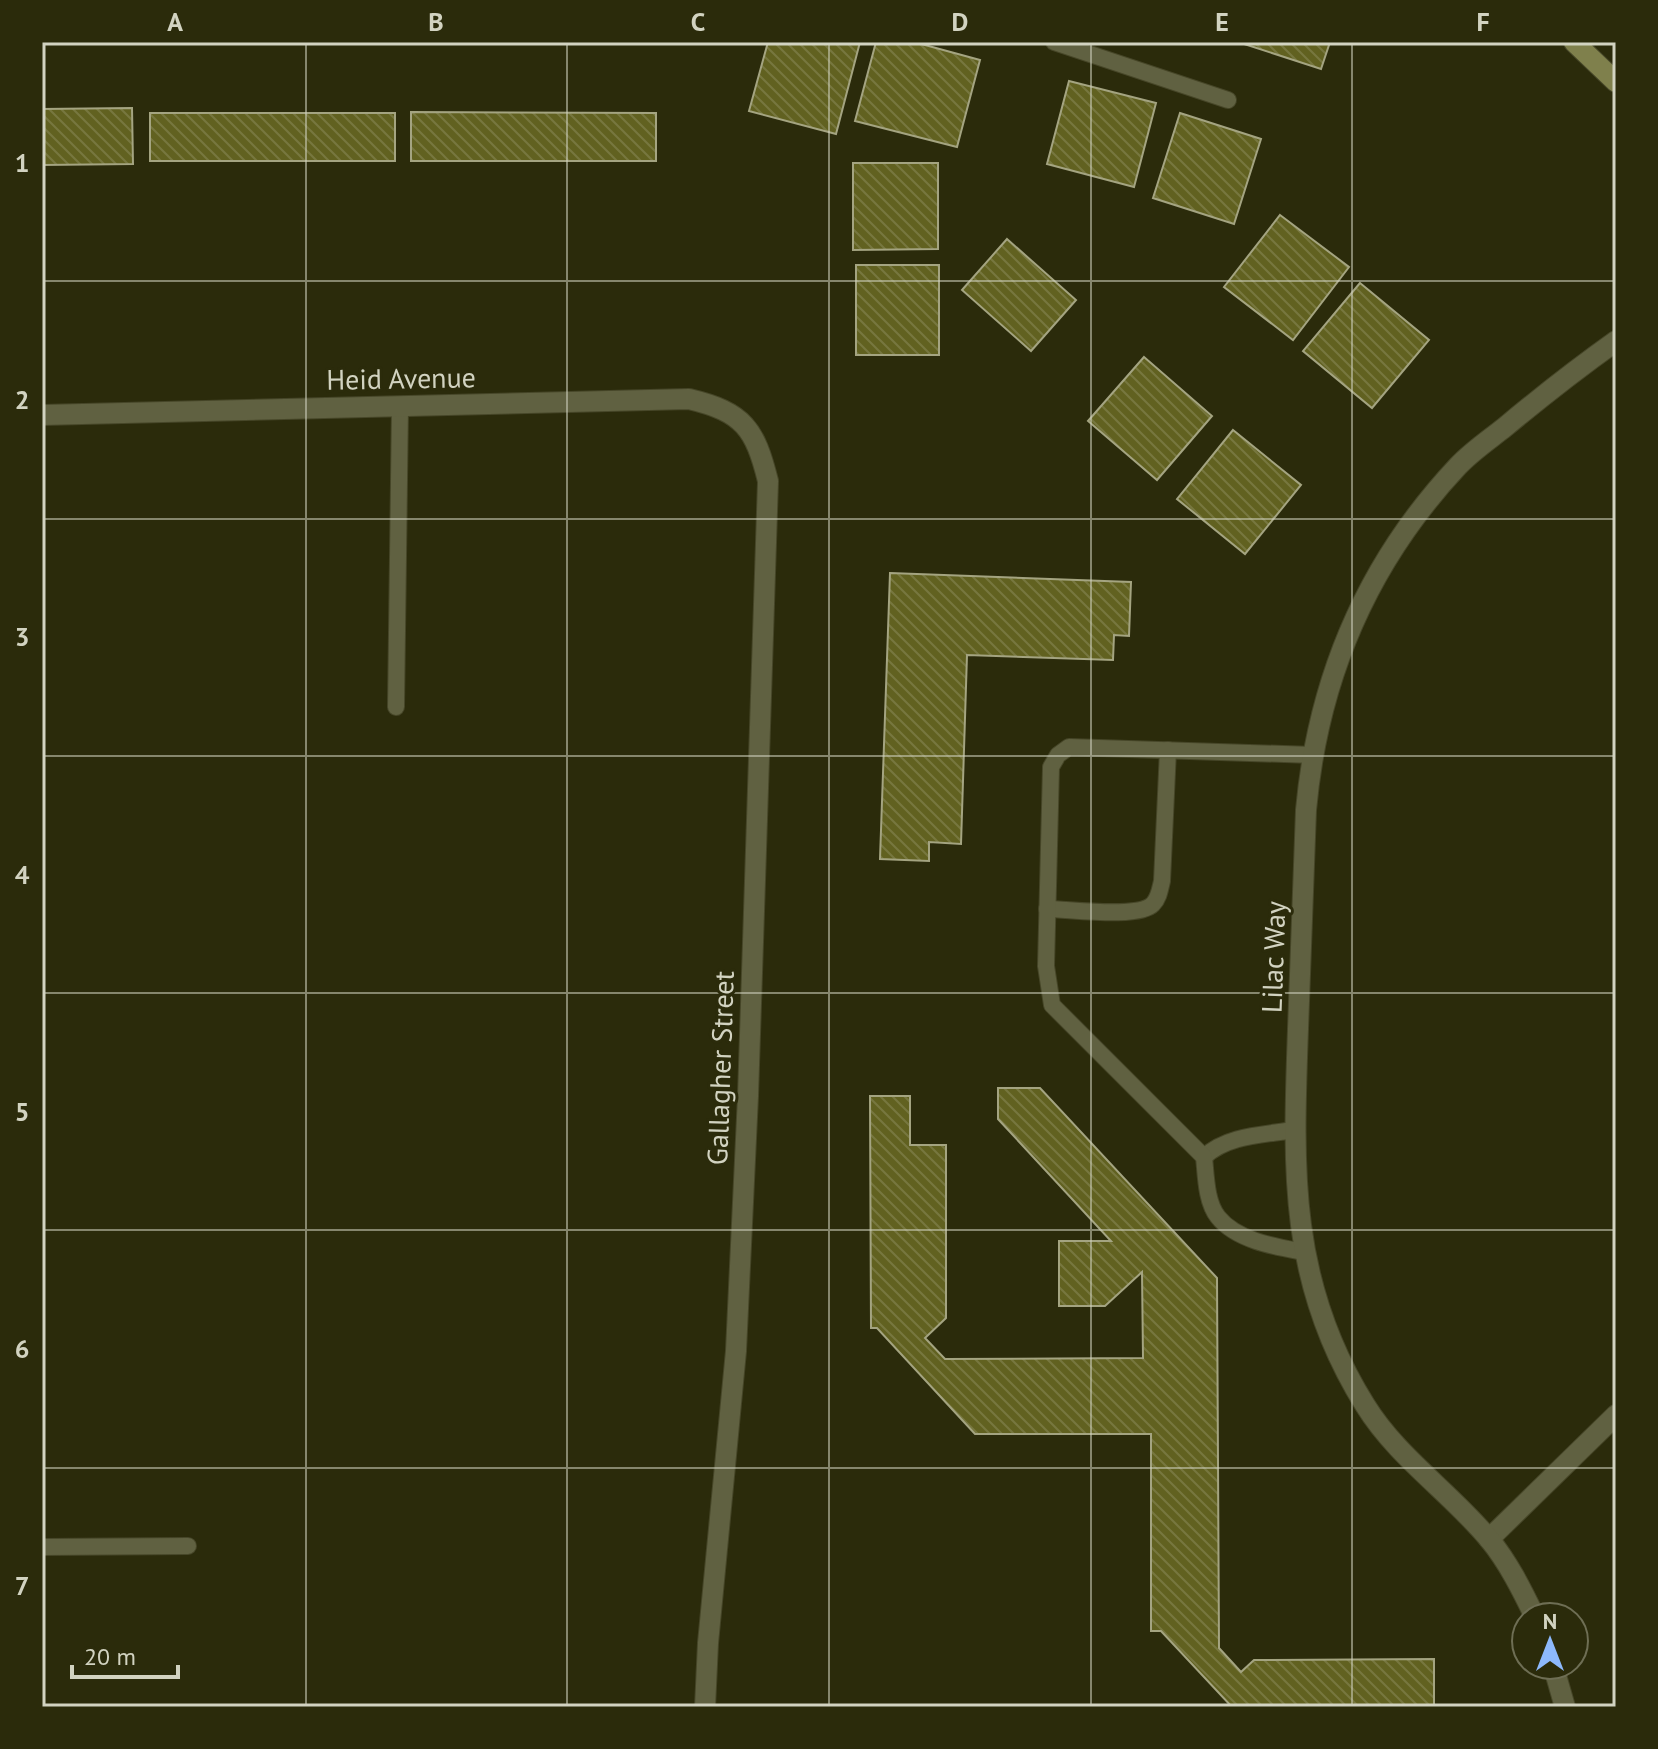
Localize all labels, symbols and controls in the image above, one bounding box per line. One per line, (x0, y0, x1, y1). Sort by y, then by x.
text: A (167, 5, 183, 38)
text: B (428, 5, 444, 38)
text: C (691, 5, 705, 38)
text: D (952, 5, 968, 38)
text: E (1215, 5, 1229, 38)
text: F (1476, 5, 1490, 38)
text: 1 (15, 146, 29, 179)
street label: Heid Avenue (326, 358, 476, 398)
text: 2 (15, 383, 29, 416)
text: 3 (15, 620, 29, 653)
text: 4 (15, 858, 30, 891)
street label: Lilac Way (1253, 900, 1293, 1014)
street label: Gallagher Street (698, 970, 742, 1166)
text: 5 (15, 1095, 29, 1128)
text: 6 (15, 1332, 29, 1365)
text: 7 (15, 1569, 29, 1602)
north arrow (1510, 1601, 1590, 1681)
text: N (1543, 1607, 1557, 1635)
scale bar (72, 1629, 178, 1679)
text: 20 m (84, 1641, 136, 1672)

